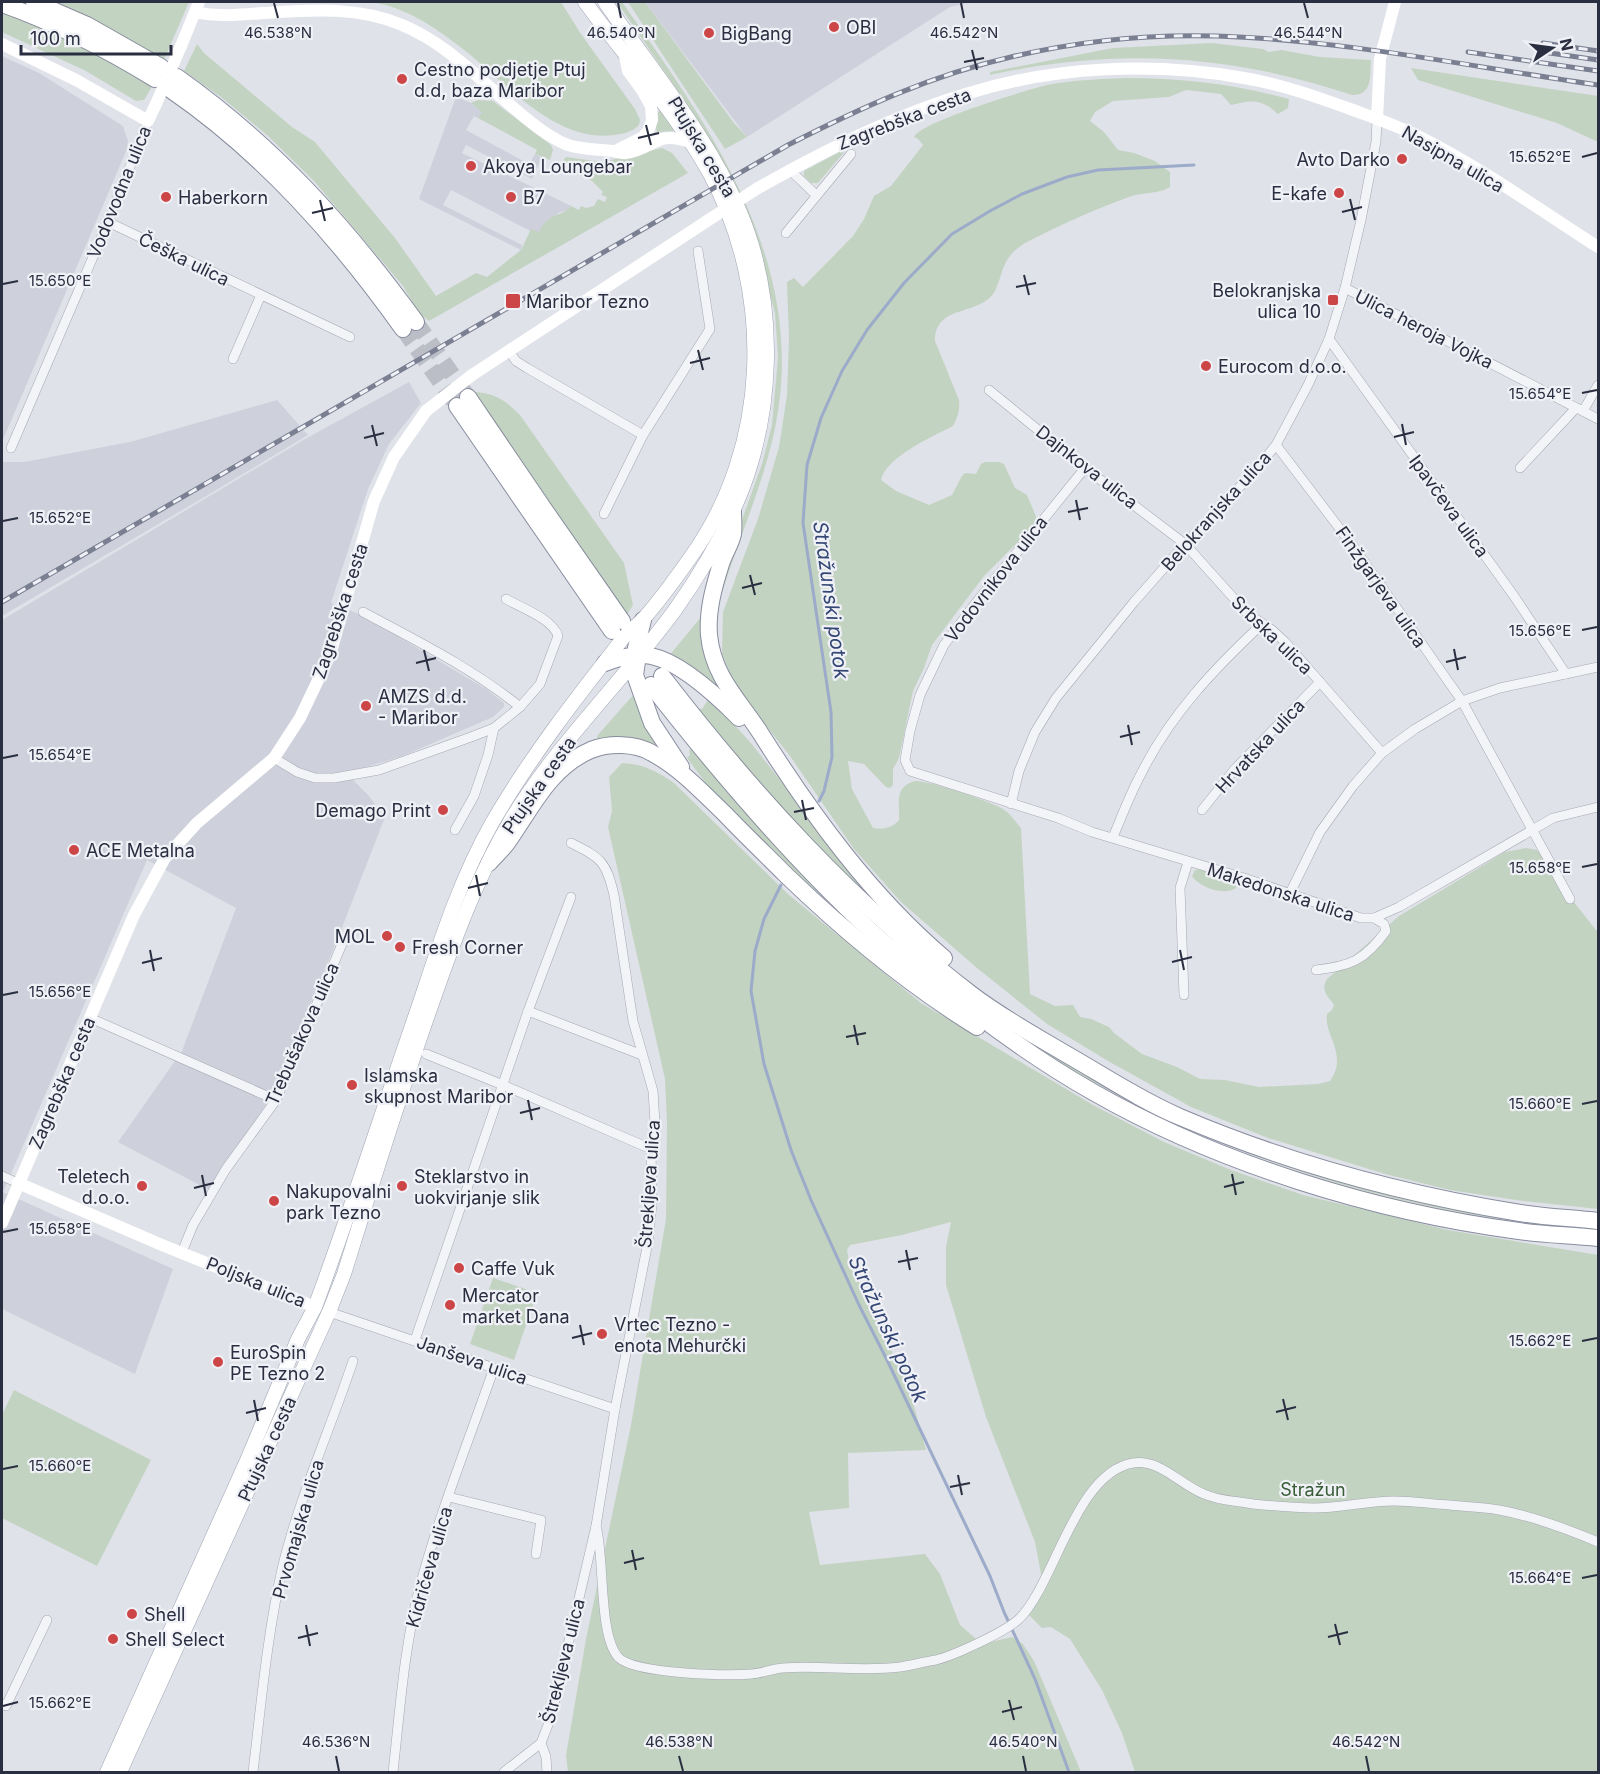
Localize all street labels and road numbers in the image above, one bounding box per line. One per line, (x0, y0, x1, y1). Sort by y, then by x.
street label: Zagrebška cesta (834, 84, 974, 154)
street label: Ptujska cesta (664, 93, 740, 201)
street label: Nasipna ulica (1398, 121, 1508, 197)
street label: Vodovodna ulica (83, 123, 155, 261)
street label: Češka ulica (135, 227, 233, 290)
street label: Ulica heroja Vojka (1351, 285, 1497, 373)
street label: Dajnkova ulica (1032, 421, 1142, 513)
street label: Belokranjska ulica (1157, 447, 1275, 575)
street label: Ipavčeva ulica (1405, 451, 1493, 561)
street label: Vodovnikova ulica (940, 512, 1052, 646)
street label: Finžgarjeva ulica (1331, 522, 1431, 652)
street label: Zagrebška cesta (308, 541, 372, 681)
street label: Srbska ulica (1227, 591, 1317, 679)
street label: Hrvatska ulica (1211, 695, 1309, 797)
street label: Ptujska cesta (498, 733, 580, 837)
street label: Makedonska ulica (1205, 858, 1357, 926)
street label: Trebušakova ulica (261, 959, 343, 1109)
street label: Zagrebška cesta (25, 1014, 99, 1152)
street label: Štrekljeva ulica (633, 1119, 664, 1249)
street label: Poljska ulica (203, 1253, 309, 1311)
street label: Janševa ulica (414, 1331, 530, 1389)
street label: Ptujska cesta (234, 1393, 300, 1505)
street label: Prvomajska ulica (268, 1457, 328, 1601)
street label: Kidričeva ulica (402, 1504, 456, 1630)
street label: Štrekljeva ulica (536, 1596, 589, 1726)

